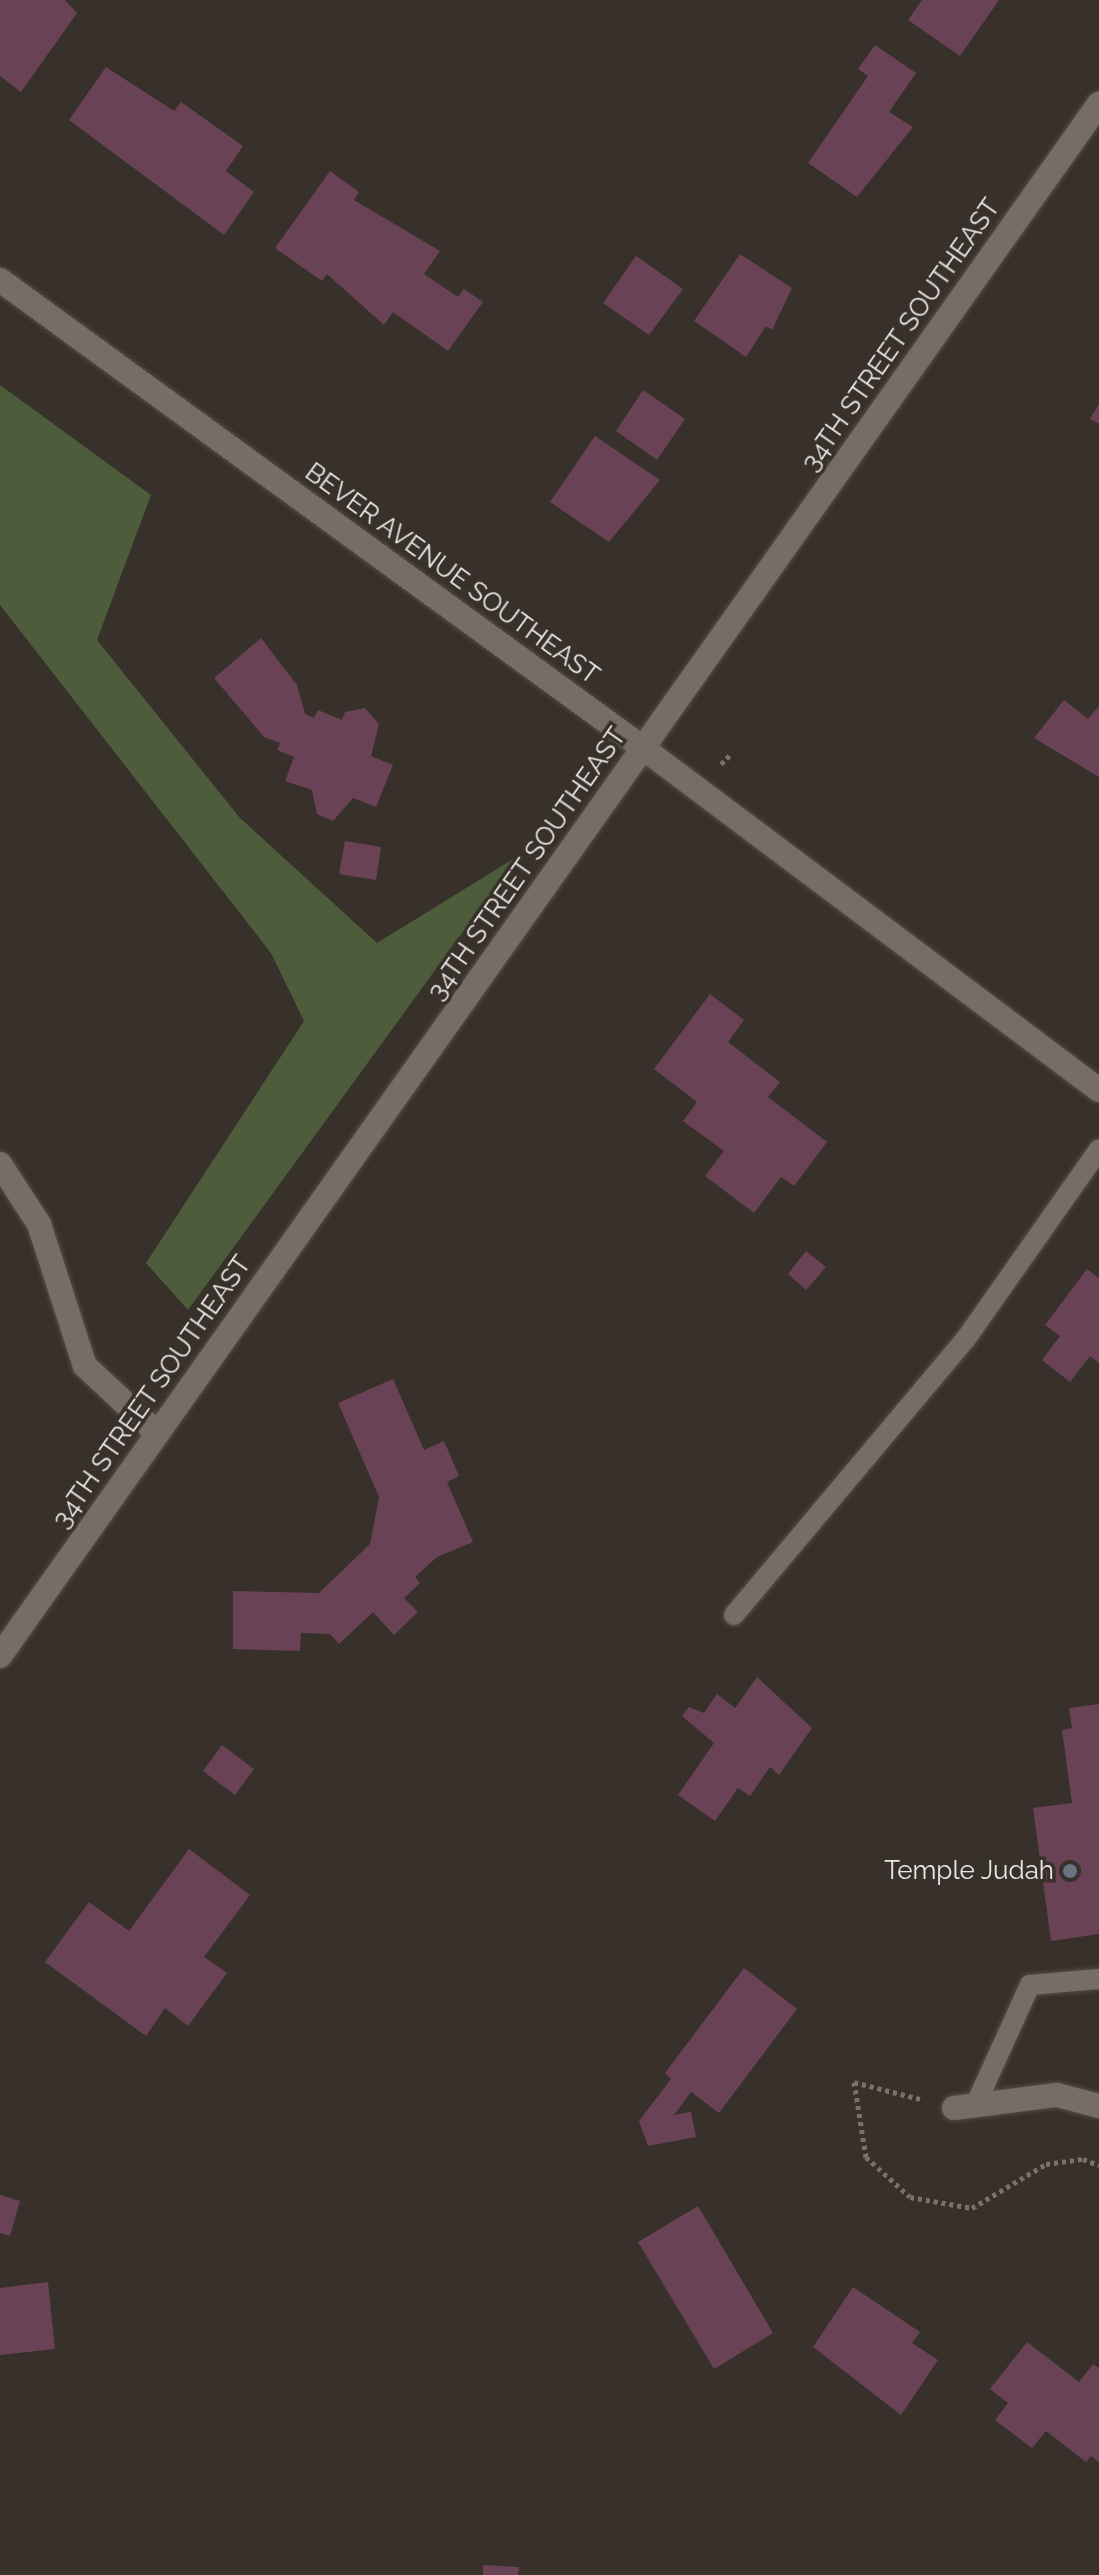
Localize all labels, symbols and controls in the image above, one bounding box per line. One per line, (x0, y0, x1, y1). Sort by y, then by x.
street label: 34TH STREET SOUTHEAST (795, 193, 1007, 477)
street label: BEVER AVENUE SOUTHEAST (299, 457, 605, 691)
street label: 34TH STREET SOUTHEAST (421, 722, 633, 1006)
street label: 34TH STREET SOUTHEAST (46, 1250, 258, 1534)
place label: Temple Judah (884, 1855, 1054, 1887)
marker: Temple Judah (1061, 1862, 1079, 1880)

